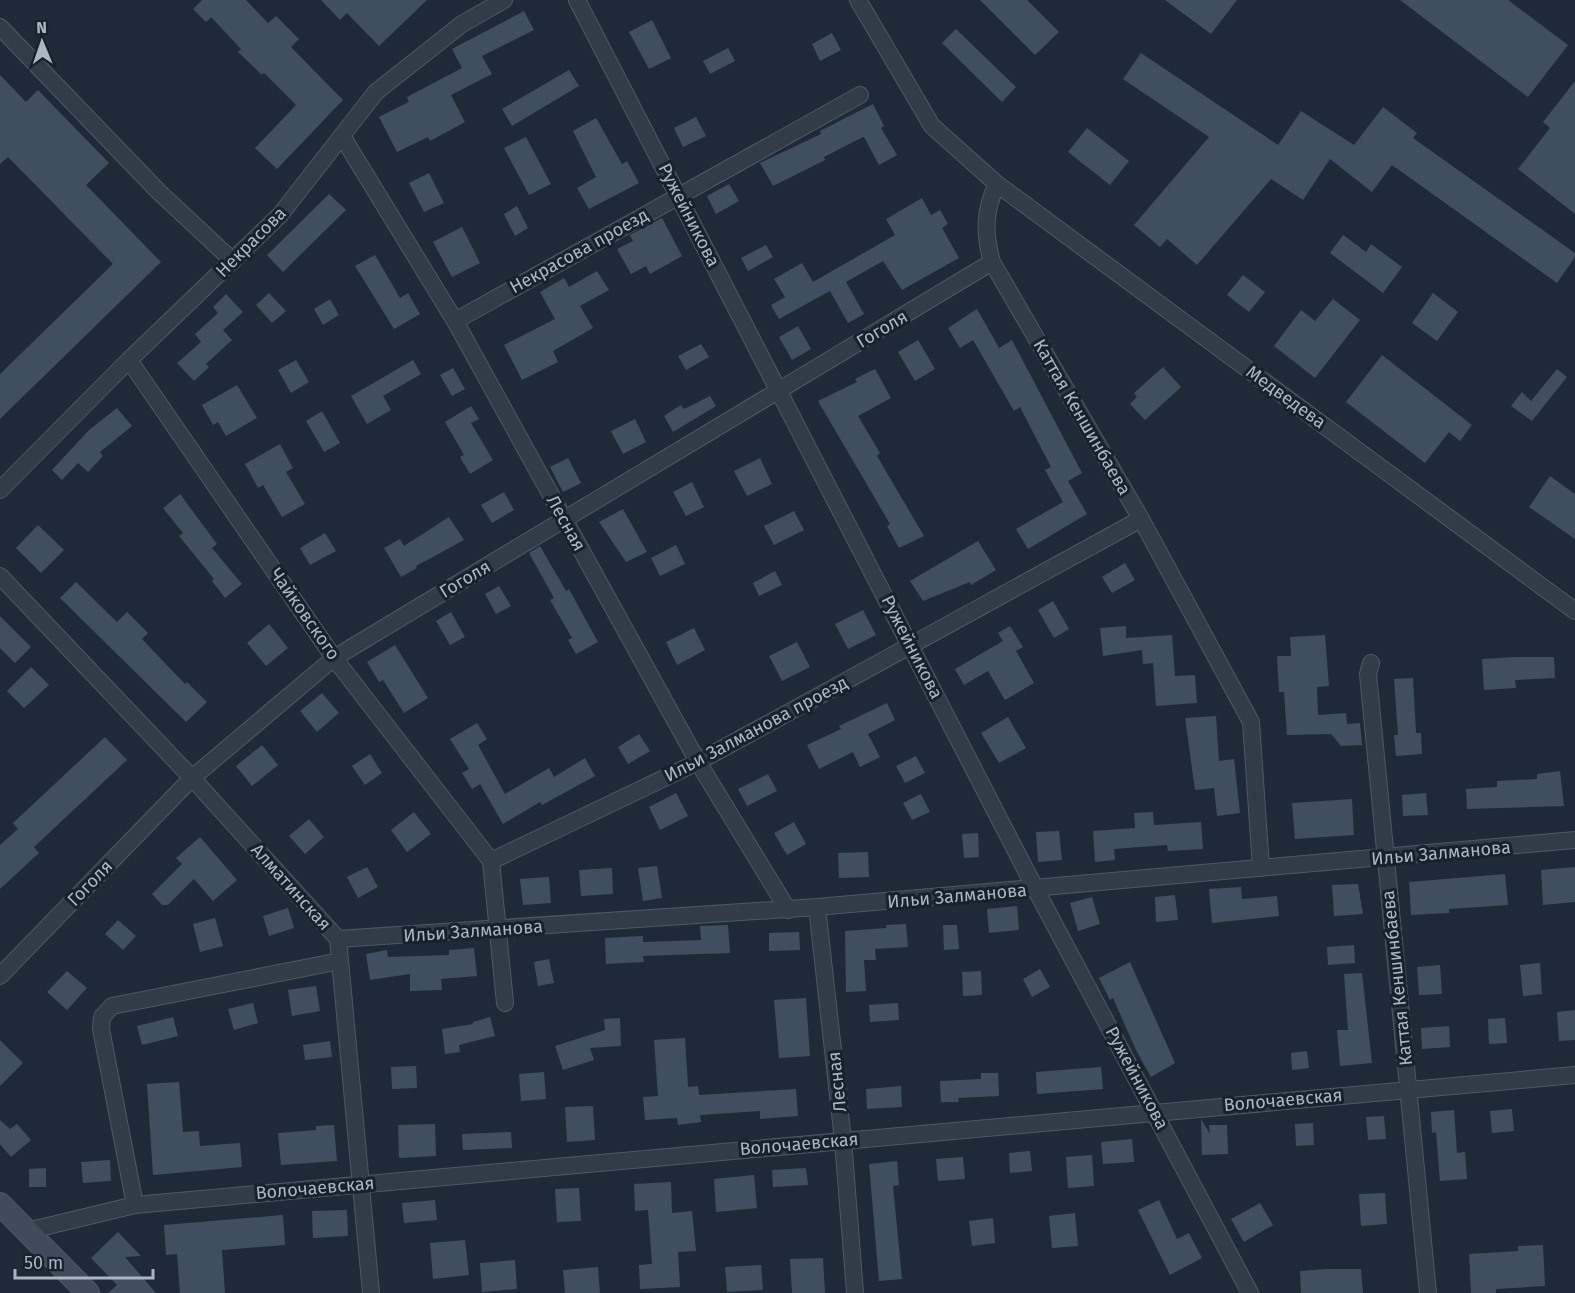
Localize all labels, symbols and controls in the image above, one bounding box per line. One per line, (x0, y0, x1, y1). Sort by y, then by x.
north arrow (12, 12, 72, 72)
text: N (36, 18, 47, 37)
street label: Ружейникова (653, 159, 725, 271)
street label: Некрасова (211, 202, 291, 282)
street label: Некрасова проезд (506, 204, 652, 298)
street label: Гоголя (852, 305, 912, 353)
street label: Каттая Кеншинбаева (1028, 335, 1136, 499)
street label: Медведева (1242, 361, 1330, 433)
street label: Лесная (542, 491, 590, 555)
street label: Гоголя (435, 555, 495, 603)
street label: Чайковского (265, 564, 345, 664)
street label: Ружейникова (876, 591, 948, 703)
street label: Ильи Залманова проезд (660, 671, 852, 787)
street label: Ильи Залманова (1370, 836, 1512, 870)
street label: Алматинская (246, 839, 336, 935)
street label: Гоголя (63, 855, 117, 911)
street label: Ильи Залманова (886, 879, 1028, 913)
street label: Каттая Кеншинбаева (1377, 889, 1417, 1067)
street label: Ильи Залманова (402, 915, 544, 947)
street label: Ружейникова (1101, 1023, 1173, 1133)
street label: Лесная (823, 1051, 851, 1113)
street label: Волочаевская (1223, 1084, 1343, 1116)
street label: Волочаевская (739, 1128, 859, 1160)
street label: Волочаевская (255, 1172, 375, 1204)
scale bar (15, 1242, 153, 1280)
text: 50 m (24, 1252, 63, 1274)

